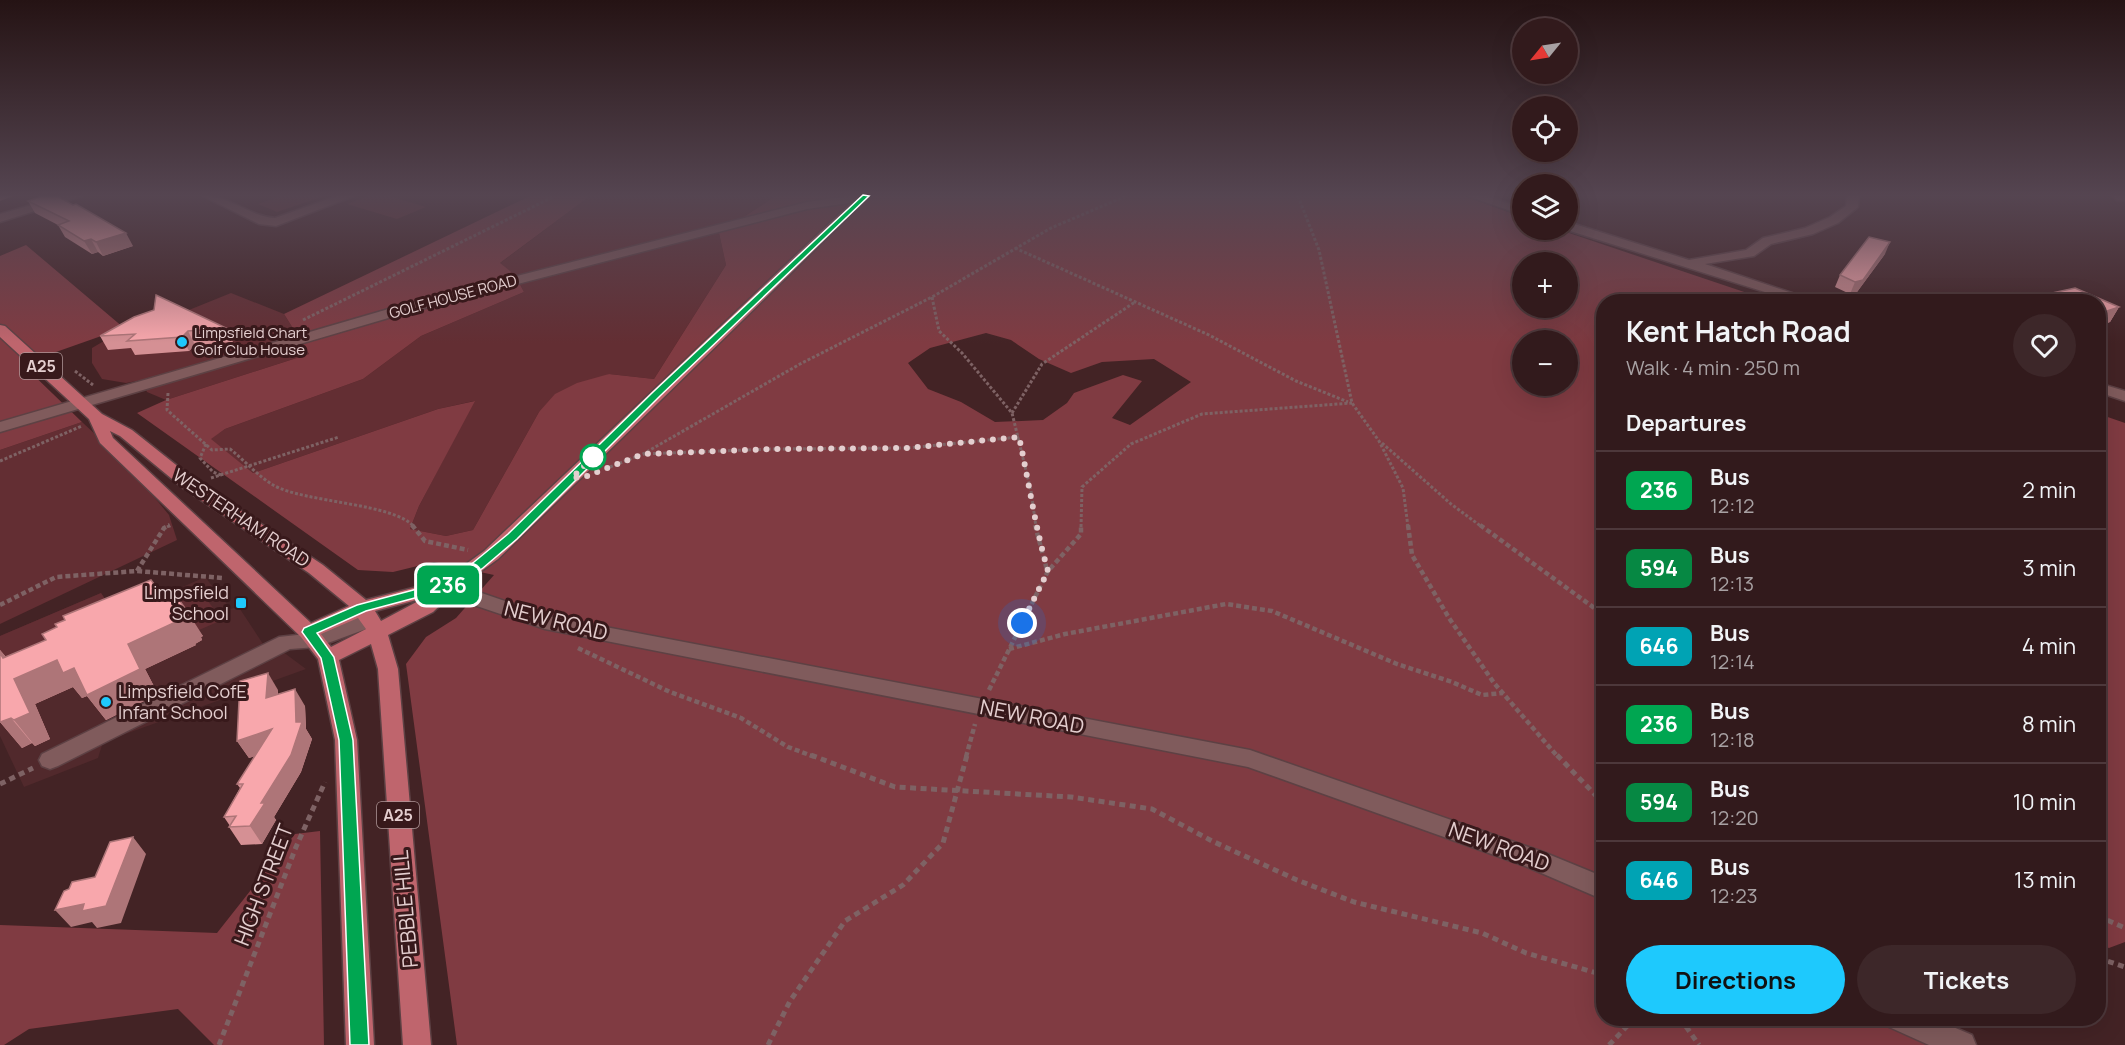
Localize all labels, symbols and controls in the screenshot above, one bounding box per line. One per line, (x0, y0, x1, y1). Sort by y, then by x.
north arrow (1512, 18, 1578, 84)
map controls (1512, 18, 1578, 396)
button: locate (1512, 96, 1578, 162)
button: layers (1512, 174, 1578, 240)
button: + (1512, 252, 1578, 318)
street label: GOLF HOUSE ROAD (387, 269, 519, 324)
text: Kent Hatch Road (1626, 312, 1851, 350)
button: heart (2013, 314, 2076, 377)
place label: Limpsfield Chart Golf Club House (194, 322, 307, 360)
button: − (1512, 330, 1578, 396)
marker: Limpsfield Chart Golf Club House (175, 335, 189, 349)
road number: A25 (20, 353, 62, 379)
text: Walk · 4 min · 250 m (1626, 354, 1800, 381)
text: Departures (1626, 408, 1746, 438)
unlabelled marker (580, 444, 606, 470)
street label: WESTERHAM ROAD (169, 462, 315, 572)
text: Bus (1710, 462, 1750, 492)
text: 2 min (2022, 475, 2076, 505)
text: 236 (1640, 476, 1678, 504)
text: 12:12 (1710, 492, 1754, 519)
text: Bus (1710, 540, 1750, 570)
text: 3 min (2023, 553, 2076, 583)
text: 594 (1640, 554, 1678, 582)
line badge: 236 (414, 566, 482, 604)
text: 12:13 (1710, 570, 1754, 597)
text: 236 (429, 571, 467, 599)
place label: Limpsfield School (144, 580, 229, 625)
street label: NEW ROAD (502, 594, 611, 646)
marker: Limpsfield School (234, 596, 248, 610)
your location (1007, 608, 1037, 638)
text: Bus (1710, 618, 1750, 648)
text: 4 min (2022, 631, 2076, 661)
text: 646 (1640, 632, 1678, 660)
text: 12:14 (1710, 648, 1755, 675)
place label: Limpsfield CofE Infant School (118, 679, 247, 724)
street label: NEW ROAD (978, 692, 1087, 740)
marker: Limpsfield CofE Infant School (99, 695, 113, 709)
text: Bus (1710, 696, 1750, 726)
text: 8 min (2022, 709, 2076, 739)
text: 236 (1640, 710, 1678, 738)
text: 12:18 (1710, 726, 1755, 753)
text: Bus (1710, 774, 1750, 804)
text: 10 min (2013, 787, 2076, 817)
text: 594 (1640, 788, 1678, 816)
road number: A25 (377, 802, 419, 828)
text: 12:20 (1710, 804, 1759, 831)
street label: NEW ROAD (1445, 815, 1554, 877)
street label: HIGH STREET (227, 820, 299, 949)
street label: PEBBLE HILL (386, 849, 424, 969)
text: Bus (1710, 852, 1750, 882)
text: 13 min (2014, 865, 2076, 895)
text: 646 (1640, 866, 1678, 894)
text: 12:23 (1710, 882, 1758, 909)
button: Directions (1626, 945, 1845, 1014)
button: Tickets (1857, 945, 2076, 1014)

